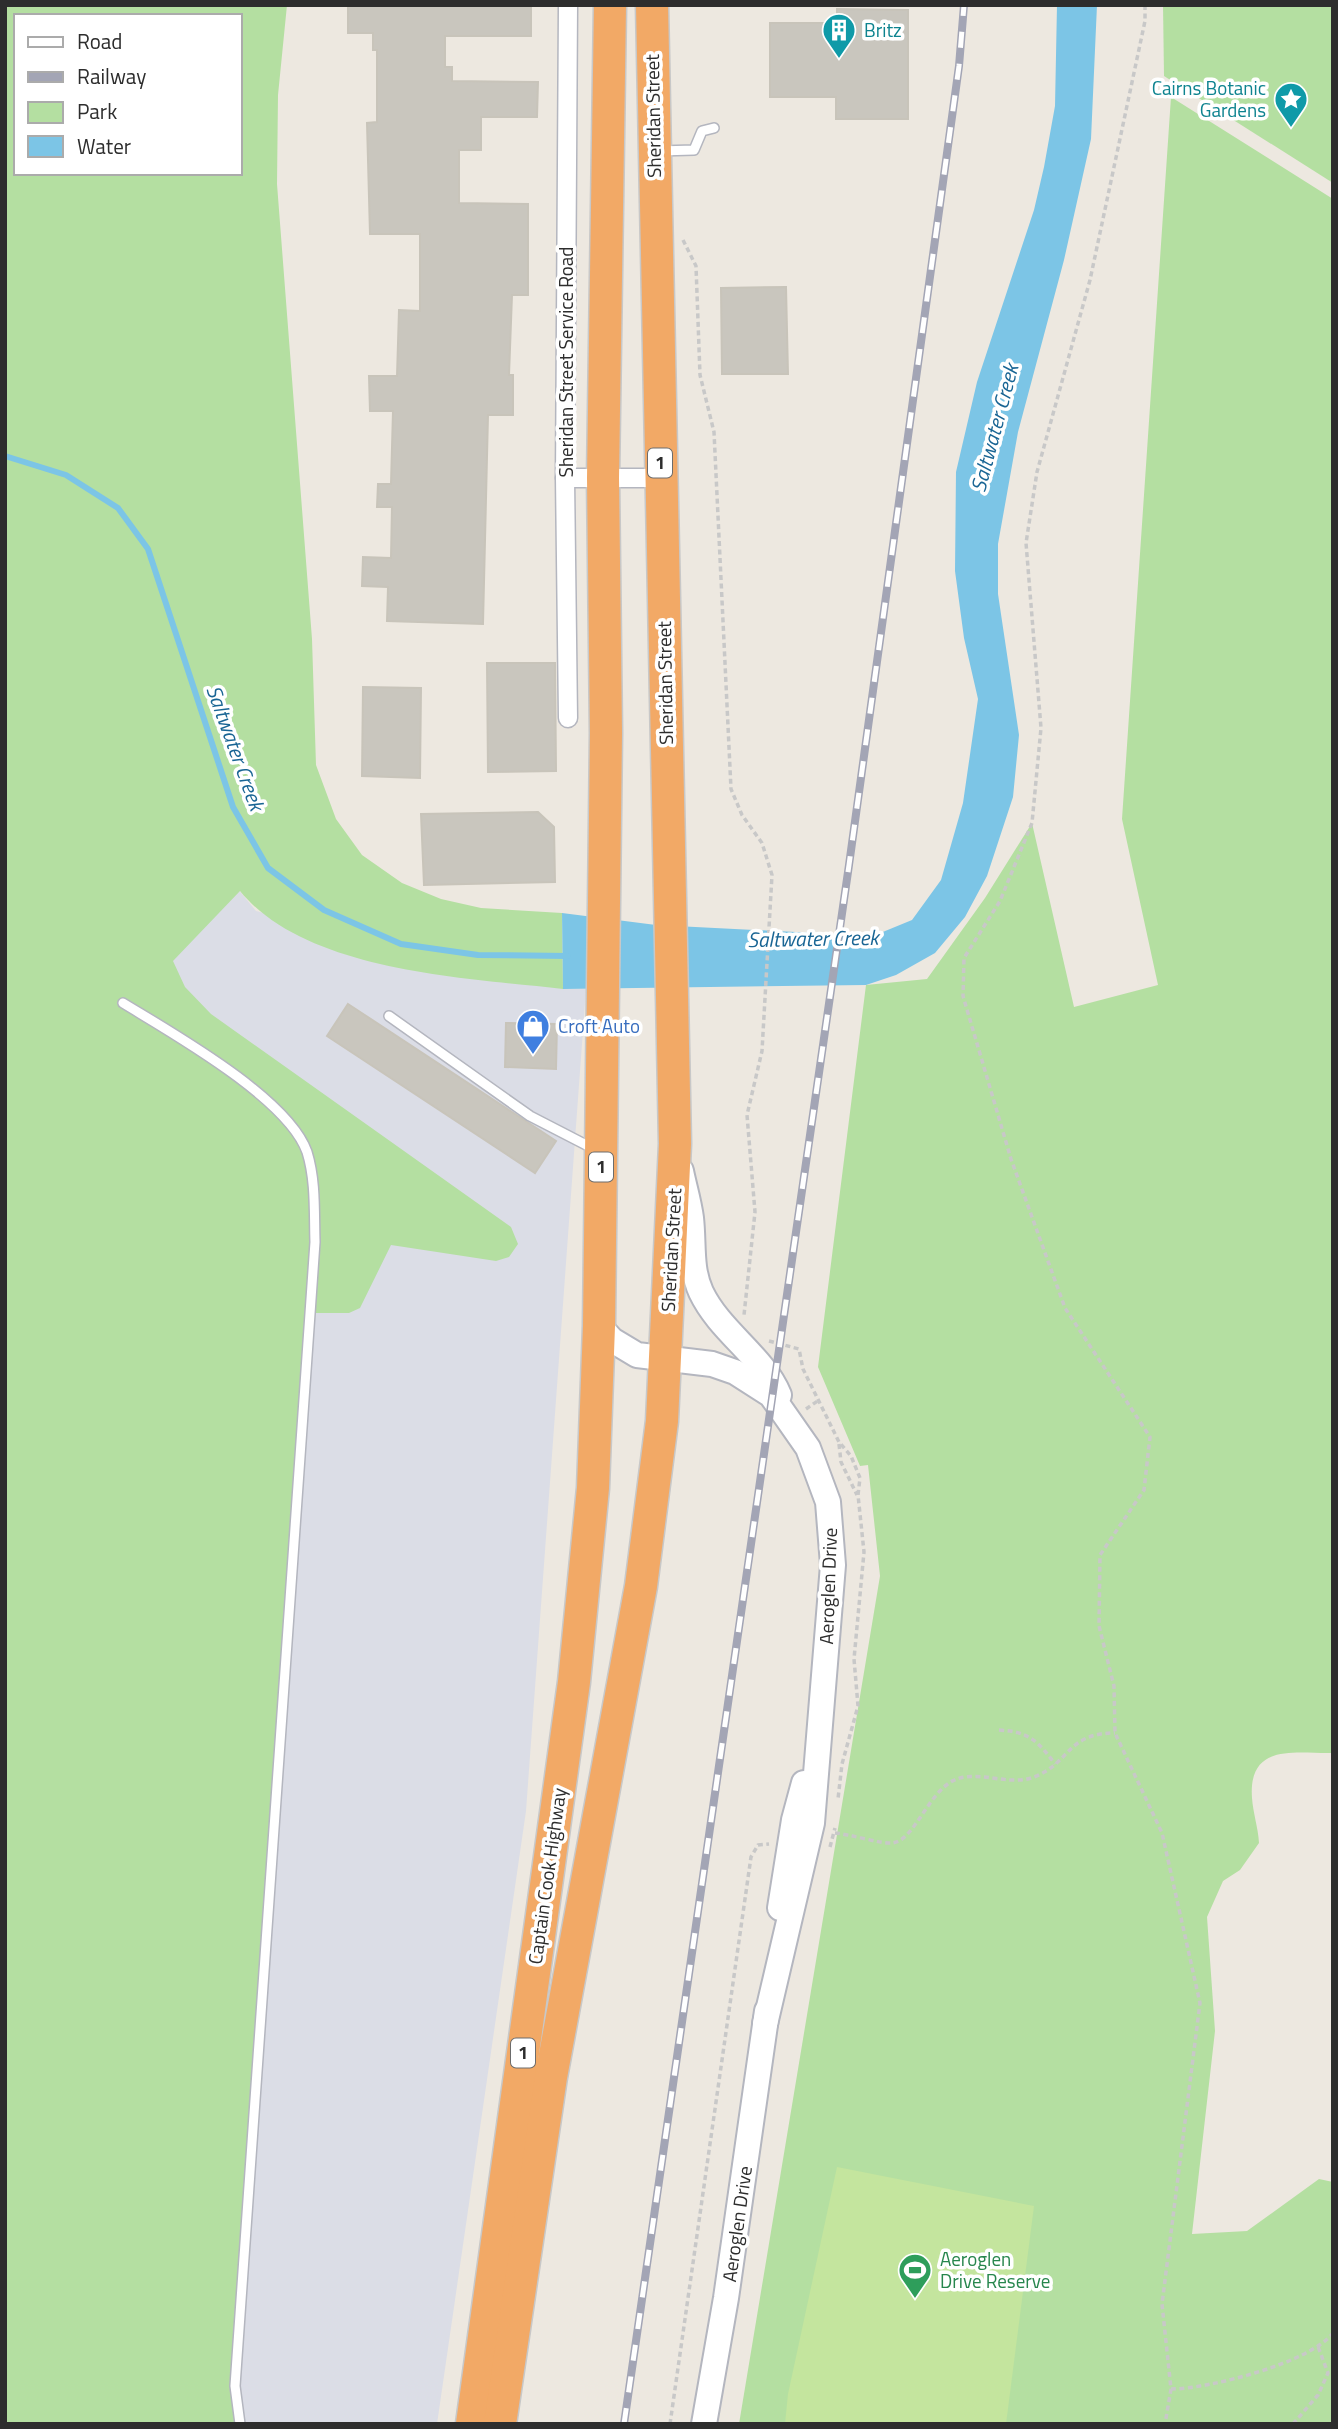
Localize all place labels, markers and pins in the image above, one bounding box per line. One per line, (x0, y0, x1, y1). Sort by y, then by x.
building icon: Britz (820, 11, 858, 60)
place label: Britz (864, 15, 902, 44)
place label: Cairns Botanic Gardens (1152, 73, 1266, 124)
place icon: Cairns Botanic Gardens (1272, 80, 1310, 129)
shop icon: Croft Auto (514, 1007, 552, 1056)
place label: Croft Auto (558, 1011, 640, 1040)
place label: Aeroglen Drive Reserve (940, 2244, 1050, 2295)
sports icon: Aeroglen Drive Reserve (896, 2251, 934, 2300)

